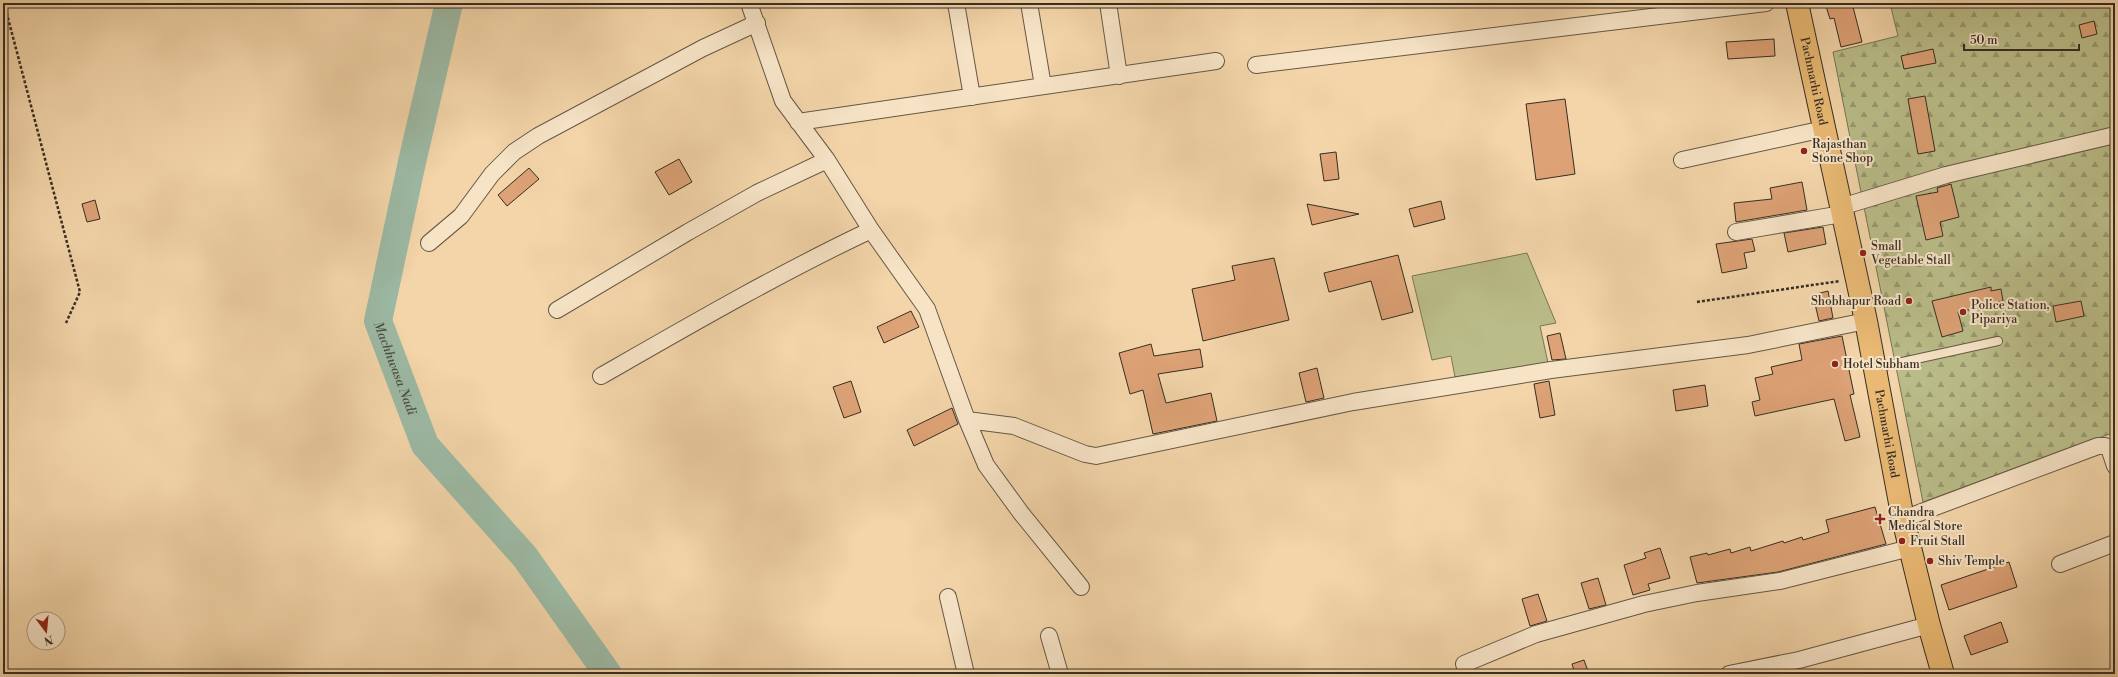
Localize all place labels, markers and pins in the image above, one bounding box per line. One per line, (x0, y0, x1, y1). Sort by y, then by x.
place label: Rajasthan Stone Shop (1812, 137, 1873, 166)
marker: Rajasthan Stone Shop (1799, 146, 1809, 156)
place label: Small Vegetable Stall (1870, 239, 1951, 268)
marker: Small Vegetable Stall (1858, 248, 1868, 258)
place label: Shobhapur Road (1811, 294, 1901, 309)
marker: Shobhapur Road (1904, 296, 1914, 306)
place label: Police Station, Pipariya (1971, 298, 2050, 327)
marker: Police Station, Pipariya (1958, 307, 1968, 317)
place label: Hotel Subham (1843, 357, 1920, 372)
marker: Hotel Subham (1830, 359, 1840, 369)
place label: Chandra Medical Store (1888, 505, 1963, 534)
marker: Chandra Medical Store (1875, 514, 1885, 524)
place label: Fruit Stall (1910, 534, 1966, 549)
marker: Fruit Stall (1897, 536, 1907, 546)
place label: Shiv Temple (1938, 554, 2005, 569)
marker: Shiv Temple (1925, 556, 1935, 566)

